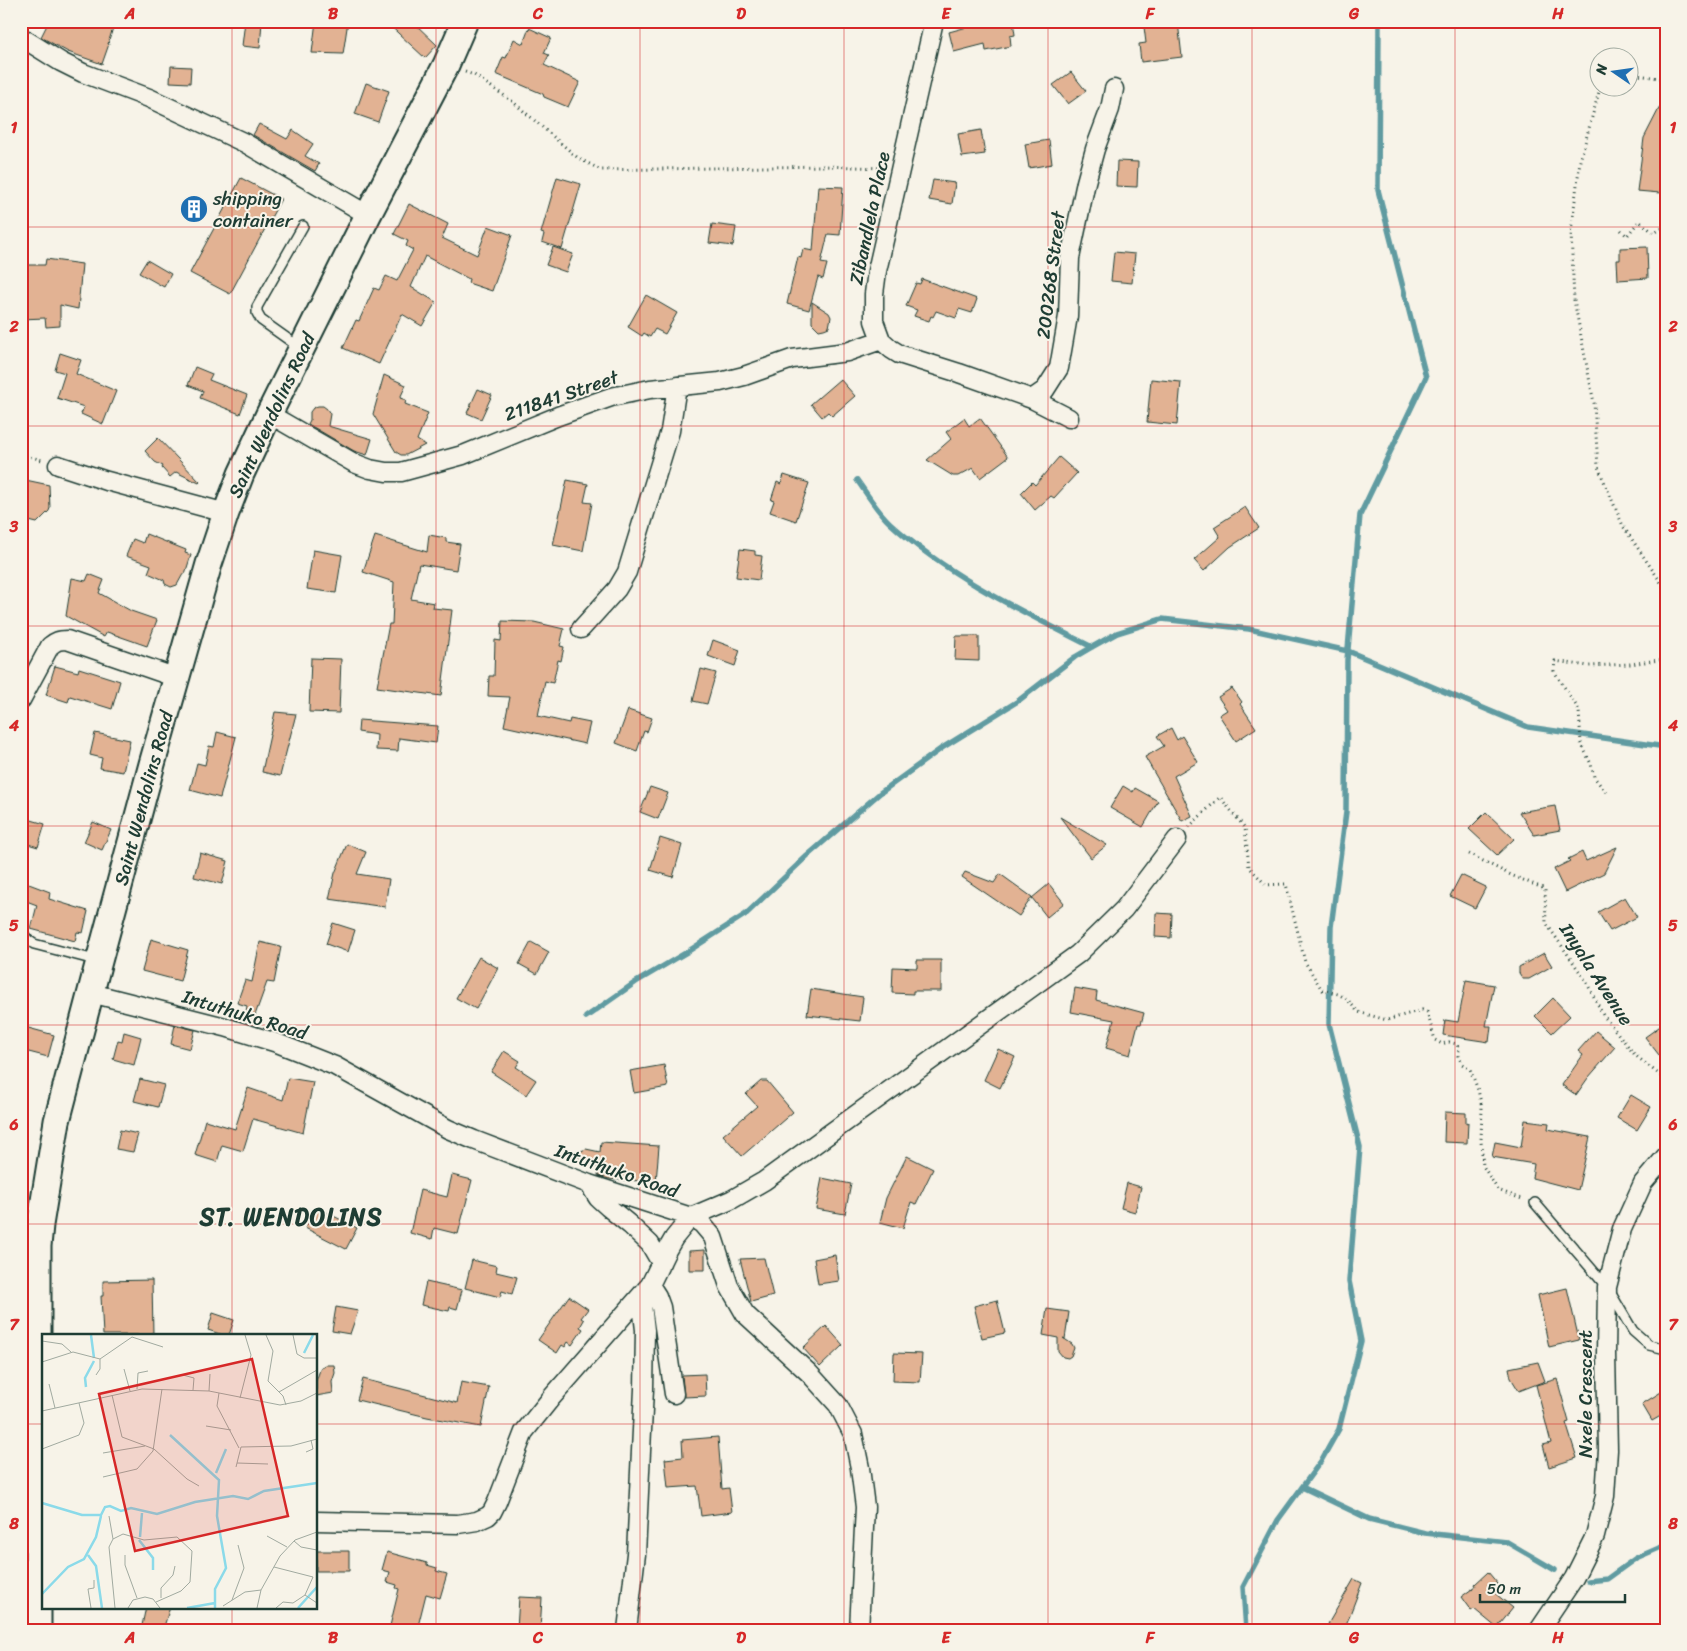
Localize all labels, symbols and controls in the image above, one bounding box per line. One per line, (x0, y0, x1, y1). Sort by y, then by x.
text: A (124, 0, 135, 28)
text: B (328, 0, 339, 28)
text: C (532, 0, 544, 28)
text: D (736, 0, 746, 28)
text: E (942, 0, 952, 28)
text: F (1145, 0, 1156, 28)
text: G (1348, 0, 1360, 28)
text: H (1551, 0, 1564, 28)
north arrow (1590, 48, 1640, 98)
text: N (1588, 61, 1615, 78)
text: 1 (11, 113, 18, 142)
text: 1 (1670, 113, 1677, 142)
street label: Zibandlela Place (839, 148, 900, 288)
place label: shipping container (212, 182, 294, 237)
building icon: shipping container (179, 194, 209, 224)
street label: 200268 Street (1026, 208, 1075, 341)
text: 2 (8, 312, 19, 341)
text: 2 (1667, 312, 1678, 341)
street label: Saint Wendolins Road (219, 326, 325, 503)
street label: 211841 Street (500, 360, 624, 430)
text: 3 (9, 512, 19, 541)
text: 3 (1668, 512, 1678, 541)
street label: Saint Wendolins Road (104, 706, 183, 889)
text: 4 (8, 711, 19, 740)
text: 4 (1667, 711, 1678, 740)
text: 5 (9, 911, 19, 940)
text: 5 (1668, 911, 1678, 940)
street label: Inyala Avenue (1550, 915, 1643, 1033)
street label: Intuthuko Road (177, 980, 313, 1050)
text: 6 (8, 1110, 19, 1139)
text: 6 (1667, 1110, 1678, 1139)
street label: Intuthuko Road (549, 1134, 685, 1208)
district label: ST. WENDOLINS (198, 1196, 383, 1238)
text: 7 (9, 1310, 20, 1339)
text: 7 (1668, 1310, 1679, 1339)
street label: Nxele Crescent (1569, 1330, 1602, 1458)
inset map (42, 1334, 318, 1608)
text: 8 (8, 1509, 19, 1538)
text: 8 (1667, 1509, 1678, 1538)
scale bar (1480, 1571, 1624, 1603)
text: 50 m (1487, 1576, 1522, 1602)
text: A (124, 1623, 135, 1651)
text: B (328, 1623, 339, 1651)
text: C (532, 1623, 544, 1651)
text: D (736, 1623, 746, 1651)
text: E (942, 1623, 952, 1651)
text: F (1145, 1623, 1156, 1651)
text: G (1348, 1623, 1360, 1651)
text: H (1551, 1623, 1564, 1651)

